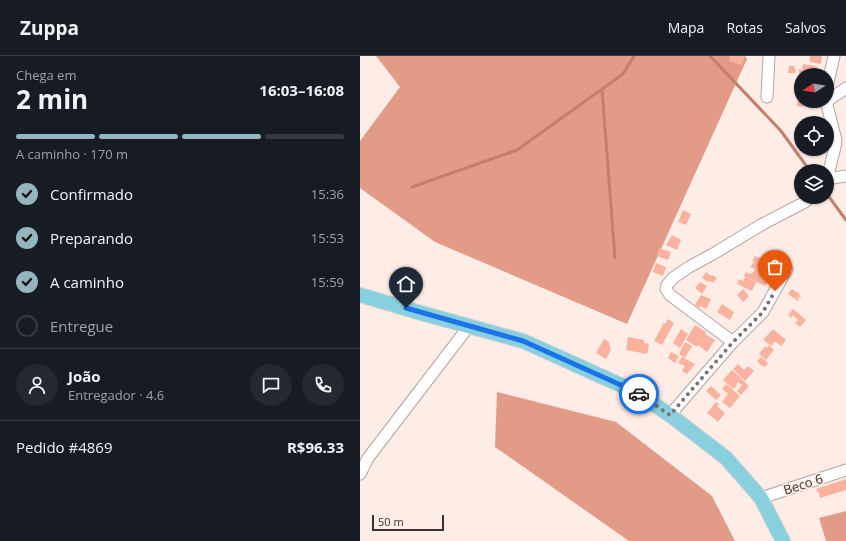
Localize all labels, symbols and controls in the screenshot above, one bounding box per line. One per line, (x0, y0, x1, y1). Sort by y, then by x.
text: Zuppa (20, 15, 79, 41)
text: Mapa (668, 18, 704, 37)
text: Rotas (726, 18, 763, 37)
text: Salvos (785, 18, 826, 37)
text: Chega em (16, 66, 76, 84)
north arrow (794, 68, 834, 108)
map controls (794, 68, 834, 204)
text: 16:03–16:08 (259, 80, 344, 100)
text: 2 min (16, 81, 88, 117)
button: locate (794, 116, 834, 156)
text: A caminho · 170 m (16, 145, 128, 163)
button: layers (794, 164, 834, 204)
icon: check (16, 183, 38, 205)
text: Confirmado (50, 184, 133, 204)
text: 15:36 (311, 185, 344, 203)
icon: check (16, 227, 38, 249)
text: Preparando (50, 228, 133, 248)
text: 15:53 (311, 229, 344, 247)
pin (758, 250, 792, 291)
icon: bag (764, 256, 786, 278)
pin (389, 267, 423, 308)
icon: check (16, 271, 38, 293)
text: A caminho (50, 272, 124, 292)
text: 15:59 (311, 273, 344, 291)
icon: home (395, 273, 417, 295)
text: Entregue (50, 316, 113, 336)
button: person (16, 364, 58, 406)
button: chat (250, 364, 292, 406)
button: phone (302, 364, 344, 406)
text: João (68, 366, 101, 386)
courier (619, 374, 659, 414)
icon: car (628, 383, 650, 405)
text: Entregador · 4.6 (68, 386, 164, 404)
text: Pedido #4869 (16, 437, 113, 457)
text: R$96.33 (287, 437, 344, 457)
street label: Beco 6 (781, 469, 825, 499)
scale bar (372, 513, 444, 532)
text: 50 m (378, 514, 404, 529)

